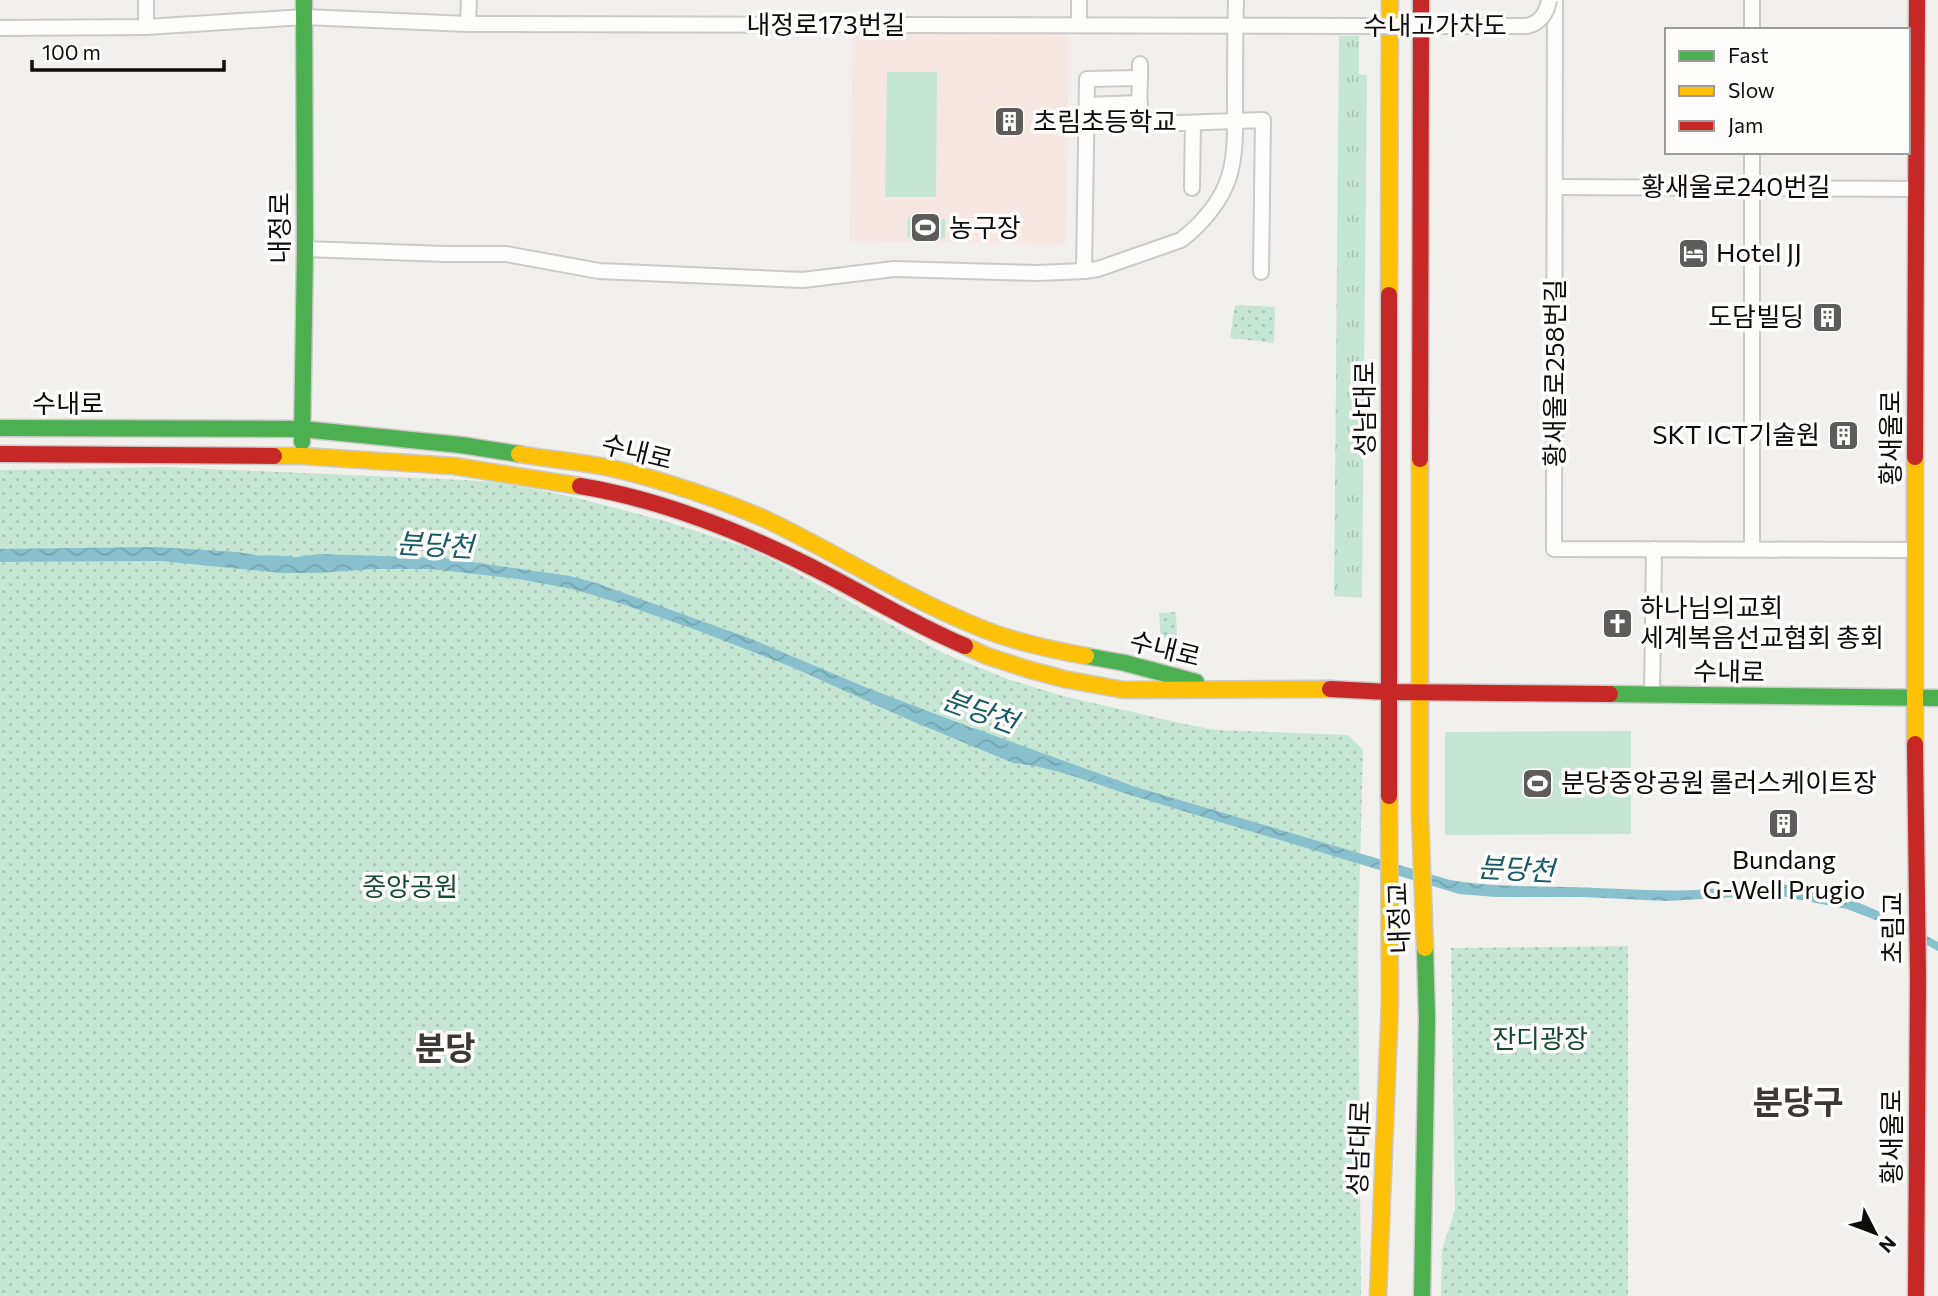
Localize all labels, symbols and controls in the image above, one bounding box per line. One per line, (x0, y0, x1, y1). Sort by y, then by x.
street label: 내정로173번길 (746, 8, 906, 39)
street label: 수내고가차도 (1363, 9, 1507, 40)
scale bar (32, 28, 224, 72)
legend (1665, 28, 1910, 154)
text: 100 m (42, 39, 101, 64)
text: Fast (1728, 42, 1769, 67)
text: Slow (1728, 77, 1775, 102)
building icon: 초림초등학교 (993, 105, 1027, 139)
place label: 초림초등학교 (1033, 105, 1177, 136)
text: Jam (1728, 112, 1763, 137)
street label: 황새울로240번길 (1641, 170, 1831, 201)
street label: 내정로 (263, 192, 294, 264)
sports icon: 농구장 (909, 211, 943, 245)
place label: 농구장 (949, 211, 1021, 242)
hotel icon: Hotel JJ (1676, 236, 1710, 270)
place label: Hotel JJ (1716, 236, 1802, 267)
street label: 황새울로258번길 (1538, 279, 1569, 467)
place label: 도담빌딩 (1708, 300, 1804, 331)
building icon: 도담빌딩 (1810, 300, 1844, 334)
street label: 성남대로 (1348, 361, 1379, 457)
street label: 수내로 (32, 387, 104, 418)
street label: 황새울로 (1874, 390, 1905, 486)
place label: SKT ICT기술원 (1652, 418, 1820, 449)
building icon: SKT ICT기술원 (1826, 418, 1860, 452)
street label: 수내로 (599, 427, 676, 474)
water label: 분당천 (396, 525, 478, 563)
place label: 하나님의교회 세계복음선교협회 총회 (1640, 591, 1884, 652)
church icon: 하나님의교회 세계복음선교협회 총회 (1600, 606, 1634, 640)
street label: 수내로 (1127, 624, 1204, 671)
street label: 수내로 (1693, 654, 1765, 687)
water label: 분당천 (938, 681, 1026, 740)
sports icon: 분당중앙공원 롤러스케이트장 (1521, 766, 1555, 800)
place label: 분당중앙공원 롤러스케이트장 (1561, 766, 1877, 797)
building icon: Bundang G-Well Prugio (1767, 807, 1801, 841)
place label: Bundang G-Well Prugio (1703, 843, 1865, 904)
water label: 분당천 (1477, 849, 1559, 887)
park label: 중앙공원 (362, 870, 458, 901)
street label: 내정교 (1381, 882, 1414, 954)
street label: 초림교 (1876, 892, 1907, 964)
park label: 잔디광장 (1492, 1022, 1588, 1053)
district label: 분당 (415, 1026, 475, 1067)
district label: 분당구 (1752, 1080, 1844, 1121)
street label: 황새울로 (1875, 1089, 1906, 1185)
street label: 성남대로 (1340, 1100, 1375, 1196)
north arrow (1840, 1198, 1910, 1268)
text: N (1875, 1232, 1901, 1258)

